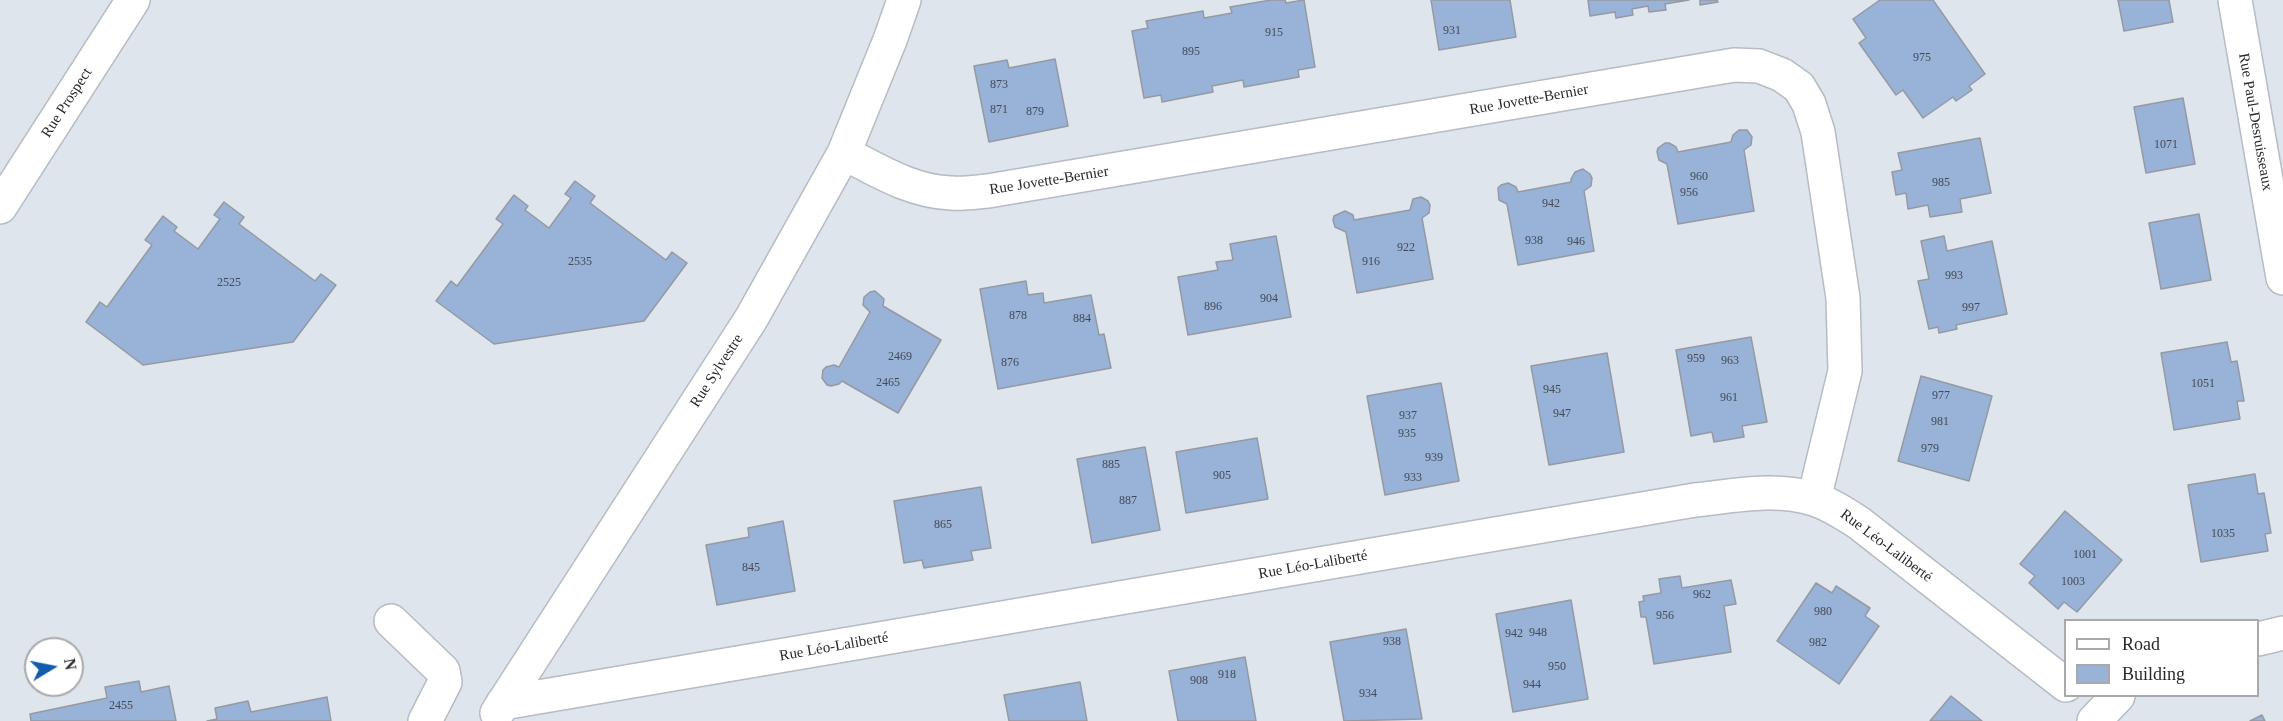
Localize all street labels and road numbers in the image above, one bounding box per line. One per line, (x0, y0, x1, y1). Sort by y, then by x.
street label: Rue Paul-Desruisseaux (2234, 52, 2276, 192)
street label: Rue Prospect (38, 65, 96, 141)
street label: Rue Jovette-Bernier (1468, 81, 1590, 119)
street label: Rue Jovette-Bernier (988, 163, 1110, 199)
street label: Rue Sylvestre (687, 331, 747, 411)
street label: Rue Léo-Laliberté (1837, 506, 1935, 586)
street label: Rue Léo-Laliberté (1257, 547, 1369, 583)
street label: Rue Léo-Laliberté (778, 629, 890, 665)

